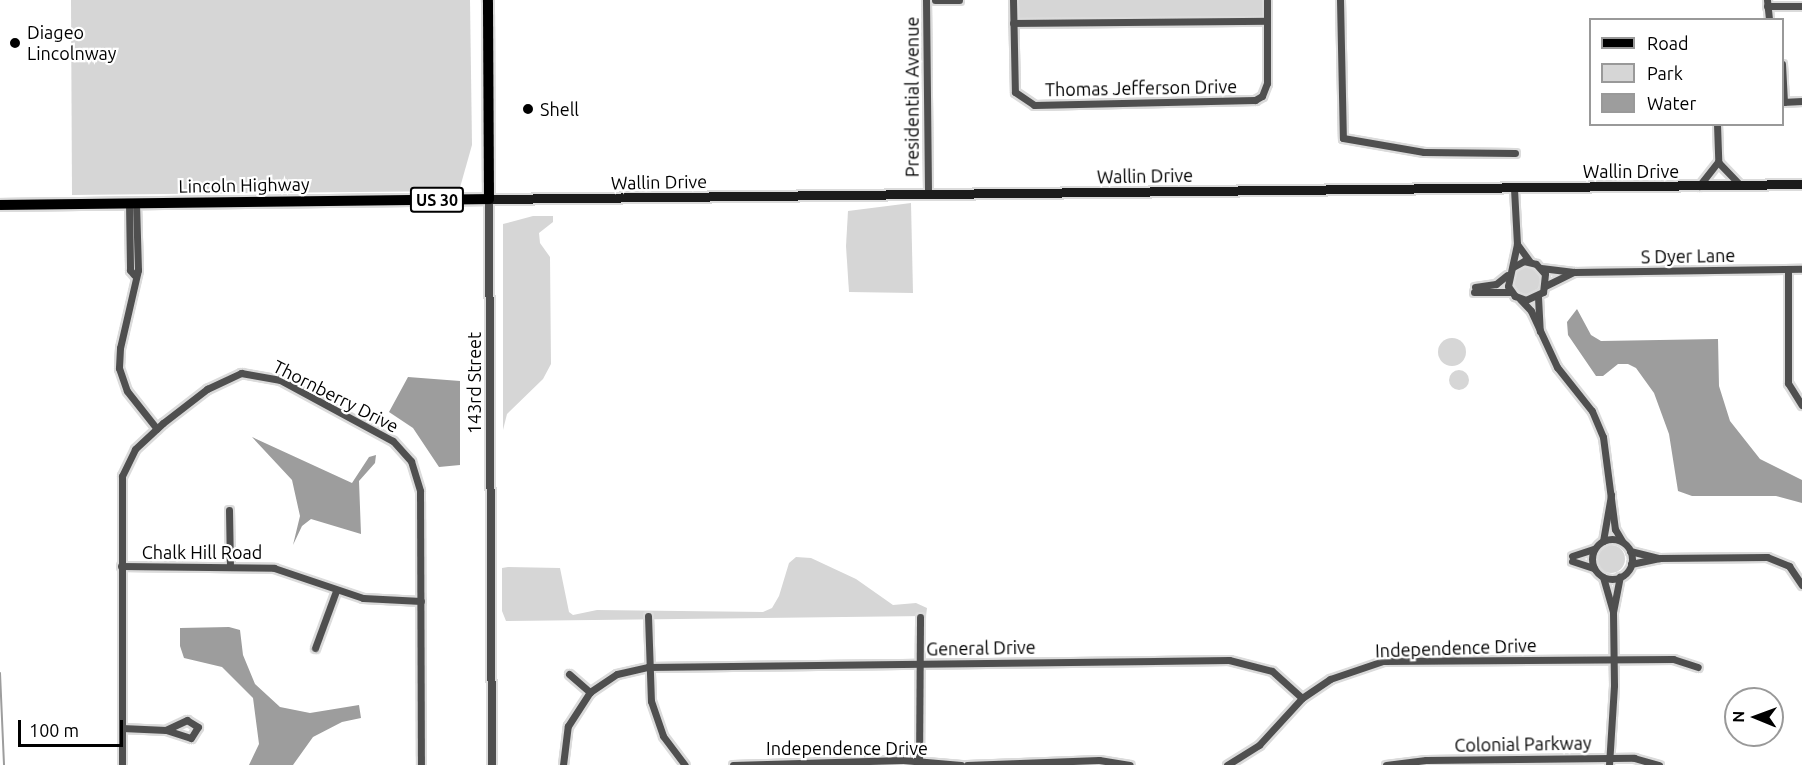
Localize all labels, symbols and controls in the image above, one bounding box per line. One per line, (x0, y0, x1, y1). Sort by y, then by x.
street label: Presidential Avenue (901, 17, 923, 177)
legend (1589, 18, 1784, 126)
place label: Diageo Lincolnway (27, 22, 116, 64)
text: Road (1647, 33, 1689, 53)
marker: Diageo Lincolnway (8, 36, 22, 50)
text: Park (1647, 63, 1683, 83)
street label: Thomas Jefferson Drive (1045, 76, 1237, 100)
text: Water (1647, 93, 1696, 113)
place label: Shell (540, 98, 579, 120)
marker: Shell (521, 102, 535, 116)
street label: Wallin Drive (1583, 160, 1679, 182)
street label: Wallin Drive (1097, 164, 1193, 188)
street label: Wallin Drive (611, 170, 707, 194)
street label: Lincoln Highway (178, 173, 310, 197)
road number: US 30 (408, 187, 466, 213)
street label: S Dyer Lane (1641, 244, 1735, 268)
street label: 143rd Street (463, 332, 485, 434)
street label: Thornberry Drive (270, 355, 402, 437)
street label: Chalk Hill Road (142, 541, 262, 563)
street label: Independence Drive (1375, 634, 1537, 662)
street label: General Drive (926, 636, 1036, 660)
north arrow (1724, 687, 1784, 747)
scale bar (21, 708, 126, 746)
text: N (1729, 711, 1747, 723)
text: 100 m (29, 720, 79, 740)
street label: Colonial Parkway (1454, 732, 1592, 756)
street label: Independence Drive (766, 737, 928, 759)

